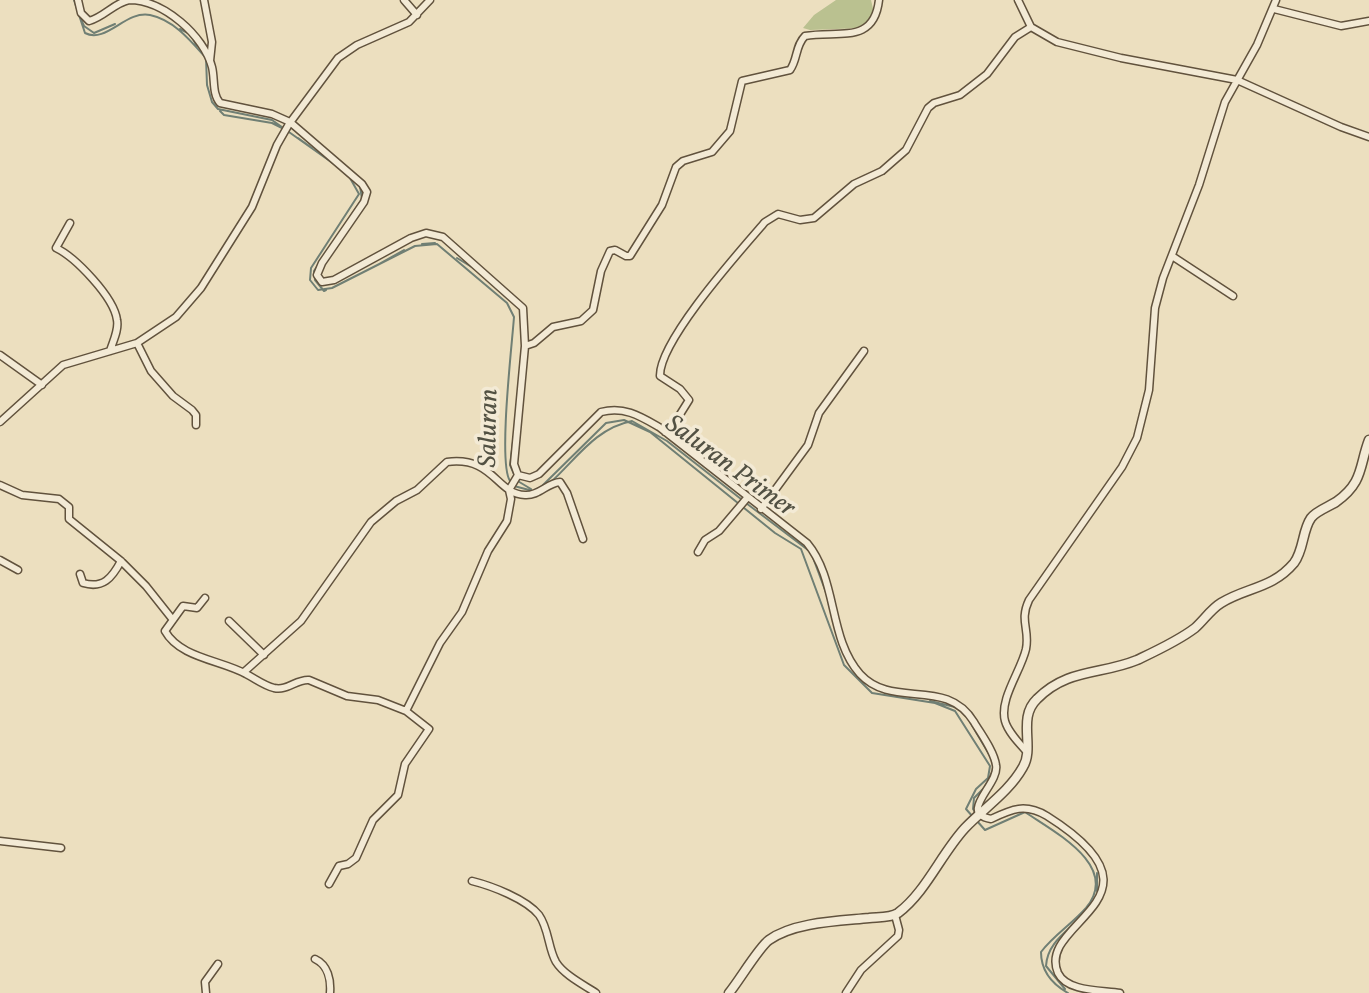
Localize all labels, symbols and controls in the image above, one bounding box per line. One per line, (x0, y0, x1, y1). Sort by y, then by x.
water label: Saluran (475, 388, 507, 468)
water label: Saluran Primer (658, 410, 800, 526)

